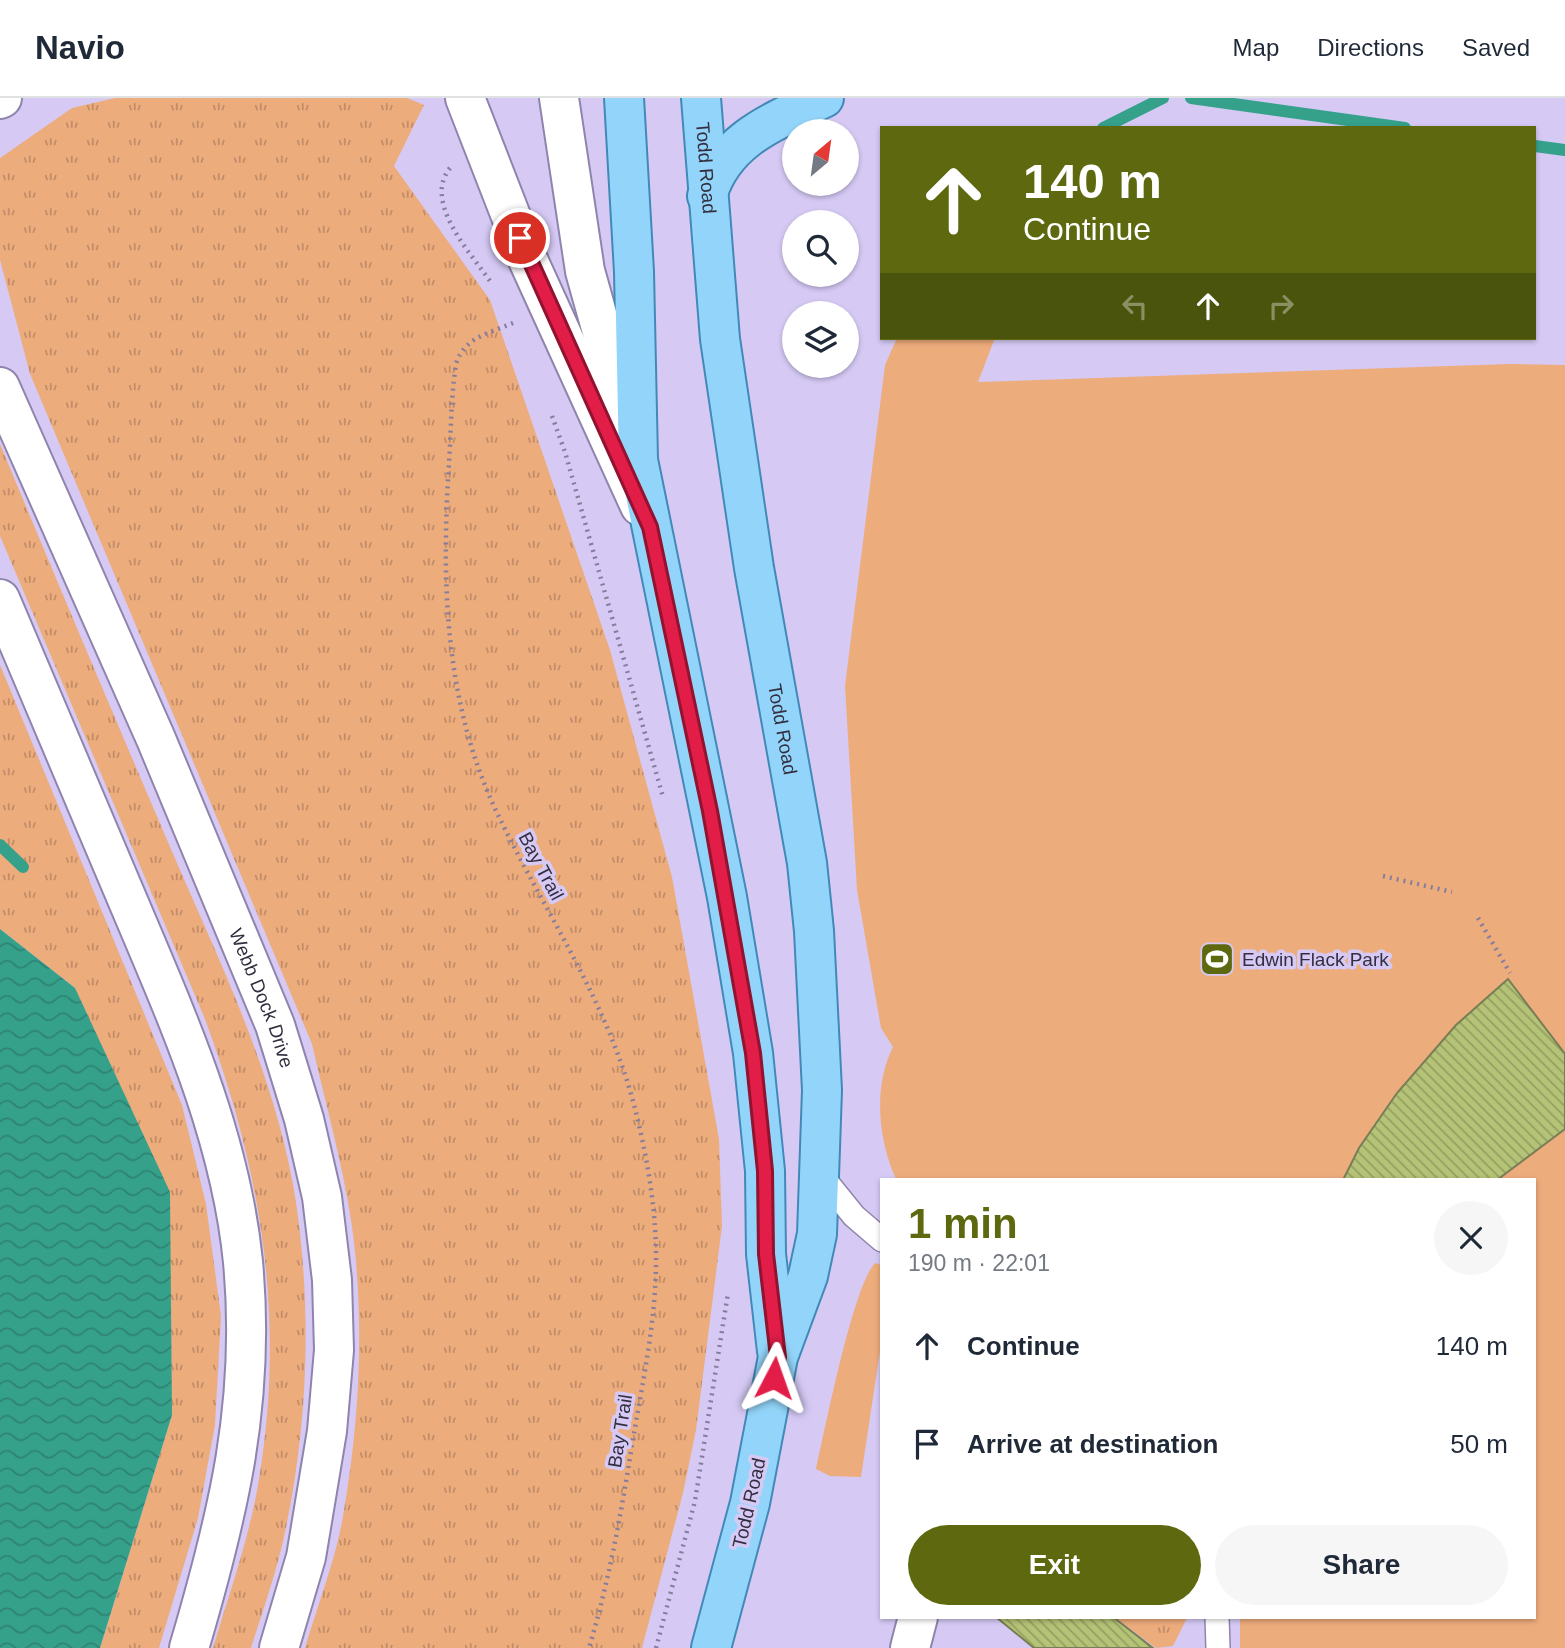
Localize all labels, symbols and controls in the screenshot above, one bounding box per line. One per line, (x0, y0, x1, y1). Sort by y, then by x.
text: Navio (35, 29, 125, 66)
text: Map (1233, 34, 1279, 61)
text: Directions (1317, 34, 1424, 61)
text: Saved (1462, 34, 1530, 61)
north arrow (782, 119, 859, 196)
map controls (782, 119, 859, 378)
street label: Todd Road (692, 121, 721, 214)
icon: ahead (908, 154, 999, 245)
text: 140 m (1023, 154, 1162, 208)
pin (490, 208, 550, 268)
button: search (782, 210, 859, 287)
text: Continue (1023, 211, 1151, 247)
icon: arrive (501, 219, 539, 257)
icon: left (1116, 287, 1154, 325)
icon: ahead (1189, 287, 1227, 325)
icon: right (1262, 287, 1300, 325)
button: layers (782, 301, 859, 378)
street label: Todd Road (764, 682, 801, 776)
street label: Bay Trail (514, 828, 568, 904)
street label: Webb Dock Drive (226, 925, 298, 1070)
sports icon: Edwin Flack Park (1198, 940, 1236, 978)
place label: Edwin Flack Park (1242, 949, 1389, 970)
text: 1 min (908, 1200, 1018, 1247)
button: close (1434, 1201, 1508, 1275)
text: 190 m · 22:01 (908, 1250, 1050, 1276)
icon: ahead (908, 1327, 946, 1365)
text: Continue (967, 1331, 1080, 1361)
text: 140 m (1436, 1331, 1508, 1361)
position arrow (737, 1341, 811, 1415)
street label: Bay Trail (604, 1393, 636, 1469)
icon: arrive (908, 1425, 946, 1463)
text: Arrive at destination (967, 1429, 1218, 1459)
text: 50 m (1450, 1429, 1508, 1459)
street label: Todd Road (728, 1456, 770, 1550)
button: Exit (908, 1525, 1201, 1605)
button: Share (1215, 1525, 1508, 1605)

